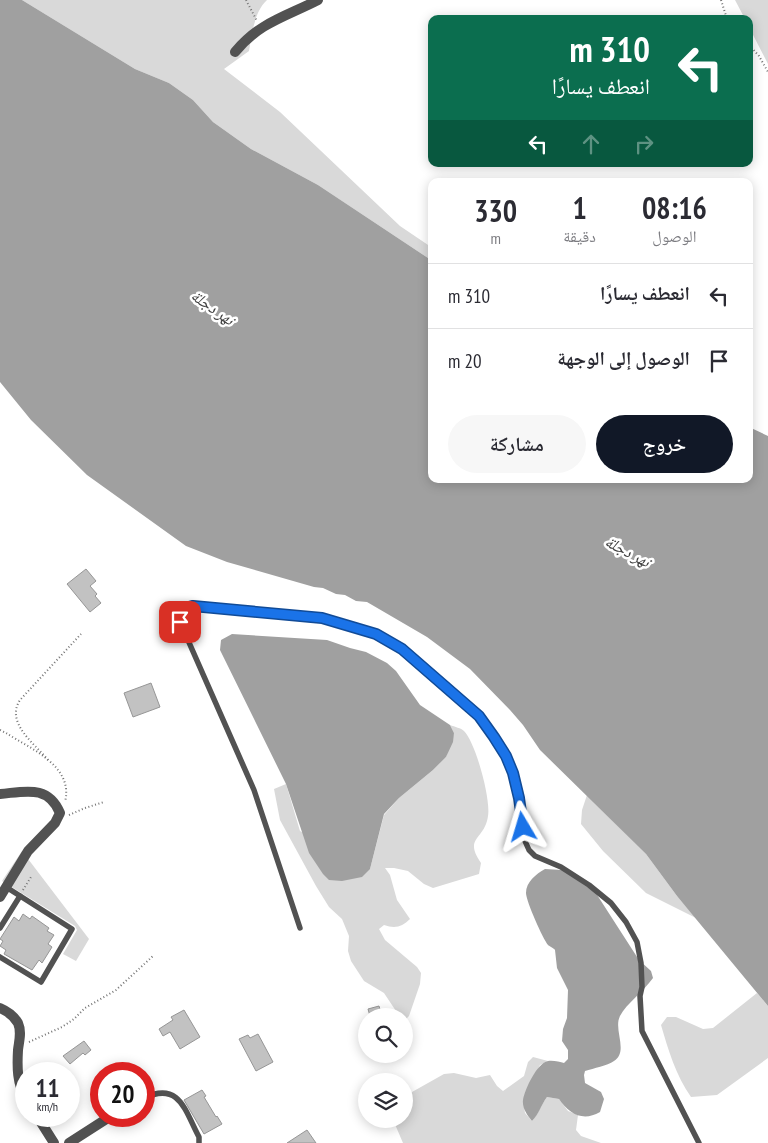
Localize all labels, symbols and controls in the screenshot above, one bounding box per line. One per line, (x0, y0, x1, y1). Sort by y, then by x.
text: 310 m (569, 26, 650, 72)
icon: left (668, 35, 733, 100)
text: انعطف يسارًا (552, 72, 650, 100)
icon: left (524, 130, 552, 158)
icon: ahead (577, 130, 605, 158)
icon: right (630, 130, 658, 158)
text: 1 (572, 188, 587, 227)
text: 08:16 (642, 188, 707, 227)
text: 330 (474, 191, 517, 230)
text: دقيقة (563, 226, 596, 246)
text: الوصول (652, 226, 697, 246)
text: m (490, 228, 501, 248)
text: انعطف يسارًا (600, 281, 690, 305)
icon: left (705, 282, 733, 310)
text: 310 m (448, 284, 490, 308)
water label: نهر دجلة (187, 285, 241, 331)
text: الوصول إلى الوجهة (557, 346, 690, 370)
icon: arrive (705, 347, 733, 375)
text: 20 m (448, 349, 482, 373)
button: مشاركة (448, 415, 586, 473)
button: خروج (596, 415, 733, 473)
water label: نهر دجلة (602, 531, 656, 572)
pin (159, 601, 201, 643)
icon: arrive (166, 608, 194, 636)
position arrow (496, 800, 548, 852)
map controls (358, 1008, 413, 1128)
button: search (358, 1008, 413, 1063)
speed limit sign: 20 (90, 1062, 155, 1127)
text: 11 (36, 1072, 59, 1104)
button: layers (358, 1073, 413, 1128)
text: km/h (37, 1099, 58, 1114)

